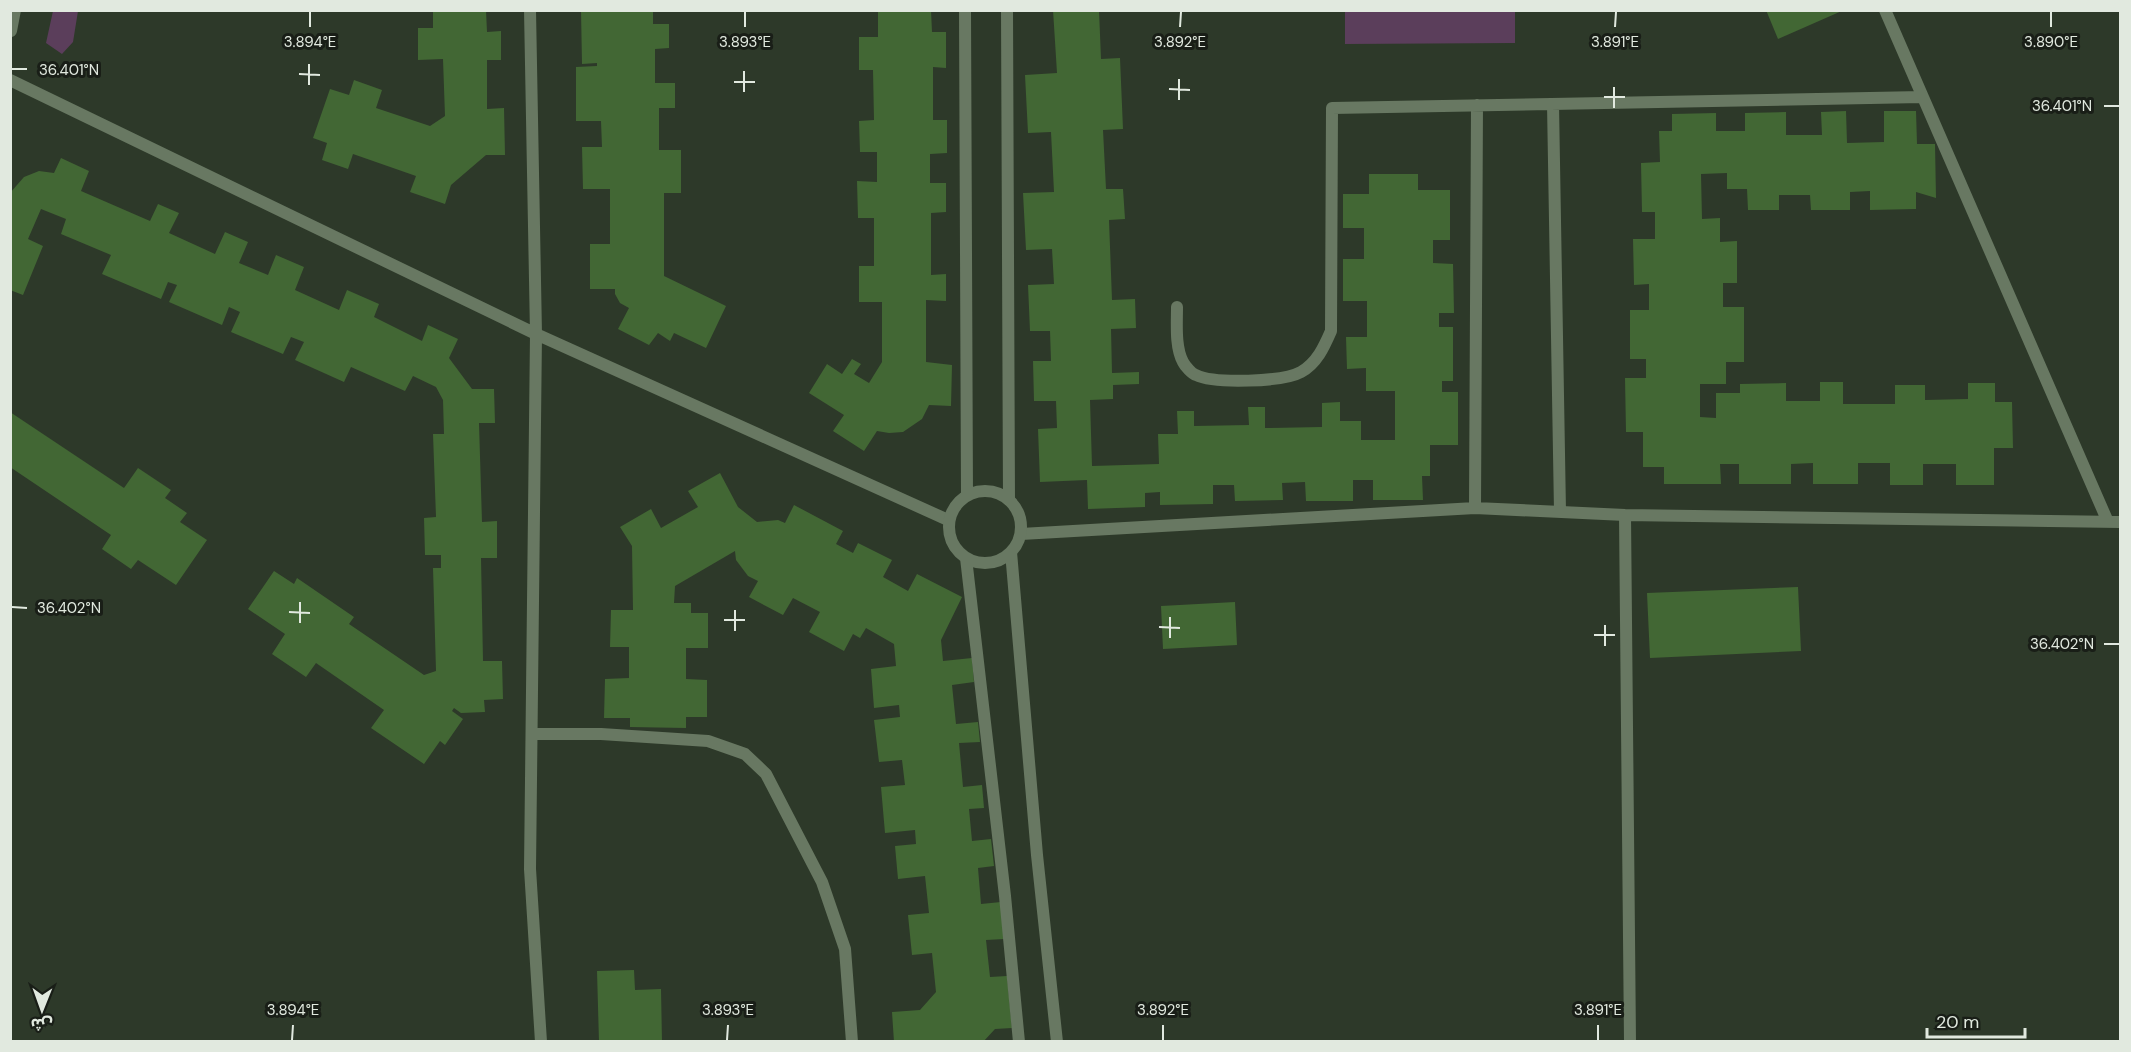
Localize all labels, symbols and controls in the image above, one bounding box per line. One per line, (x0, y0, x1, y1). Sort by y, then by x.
text: 3.894°E (284, 32, 336, 52)
text: 3.893°E (719, 32, 771, 52)
text: 3.892°E (1154, 32, 1206, 52)
text: 3.891°E (1591, 32, 1639, 52)
text: 3.890°E (2024, 32, 2078, 52)
text: 36.401°N (39, 60, 99, 80)
text: 36.401°N (2032, 96, 2092, 116)
text: 36.402°N (37, 598, 101, 618)
text: 36.402°N (2030, 634, 2094, 654)
north arrow (12, 980, 72, 1040)
text: 3.894°E (267, 1000, 319, 1020)
text: 3.893°E (702, 1000, 754, 1020)
text: 3.892°E (1137, 1000, 1189, 1020)
text: 3.891°E (1574, 1000, 1622, 1020)
scale bar (1927, 1001, 2024, 1039)
text: 20 m (1936, 1010, 1979, 1034)
text: ش (31, 1014, 53, 1035)

